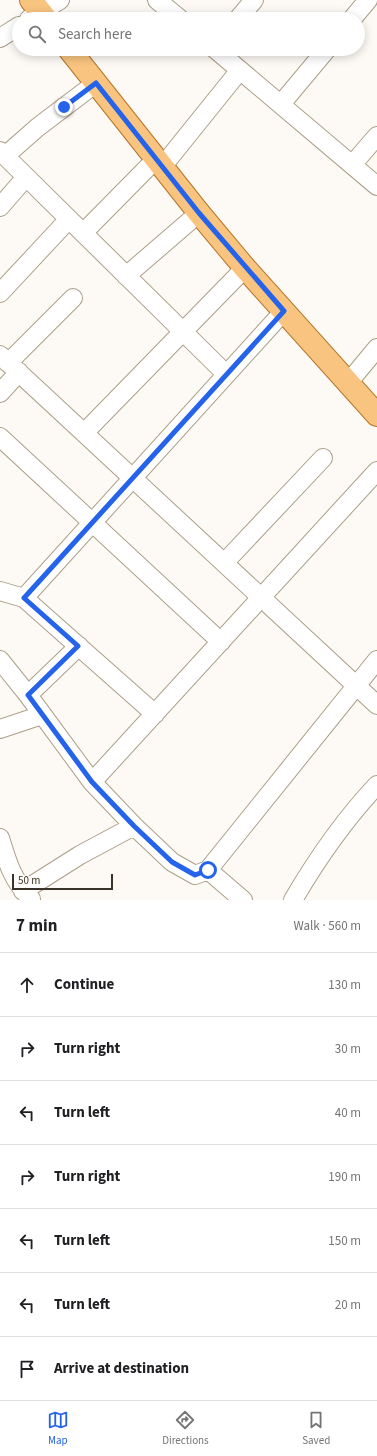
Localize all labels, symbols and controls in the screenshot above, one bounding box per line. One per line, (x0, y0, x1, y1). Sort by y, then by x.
search box (12, 12, 365, 56)
icon: search (26, 23, 48, 45)
text: Search here (58, 24, 132, 45)
route end (55, 98, 73, 116)
route start (199, 861, 217, 879)
scale bar (12, 872, 113, 891)
text: 50 m (18, 873, 40, 888)
text: 7 min (16, 914, 57, 938)
text: Walk · 560 m (293, 917, 361, 935)
icon: ahead (16, 974, 38, 996)
text: Continue (54, 974, 114, 995)
text: 130 m (328, 976, 361, 994)
icon: right (16, 1038, 38, 1060)
text: Turn right (54, 1038, 120, 1059)
text: 30 m (335, 1040, 361, 1058)
icon: left (16, 1102, 38, 1124)
text: Turn left (54, 1102, 110, 1123)
text: 40 m (335, 1104, 361, 1122)
icon: right (16, 1166, 38, 1188)
text: Turn right (54, 1166, 120, 1187)
text: 190 m (328, 1168, 361, 1186)
icon: left (16, 1230, 38, 1252)
text: Turn left (54, 1230, 110, 1251)
text: 150 m (328, 1232, 361, 1250)
icon: left (16, 1294, 38, 1316)
text: Turn left (54, 1294, 110, 1315)
text: 20 m (335, 1296, 361, 1314)
icon: arrive (16, 1358, 38, 1380)
text: Arrive at destination (54, 1358, 189, 1379)
tab: Map (47, 1409, 69, 1448)
tab: Directions (162, 1409, 209, 1448)
tab: Saved (302, 1409, 330, 1448)

